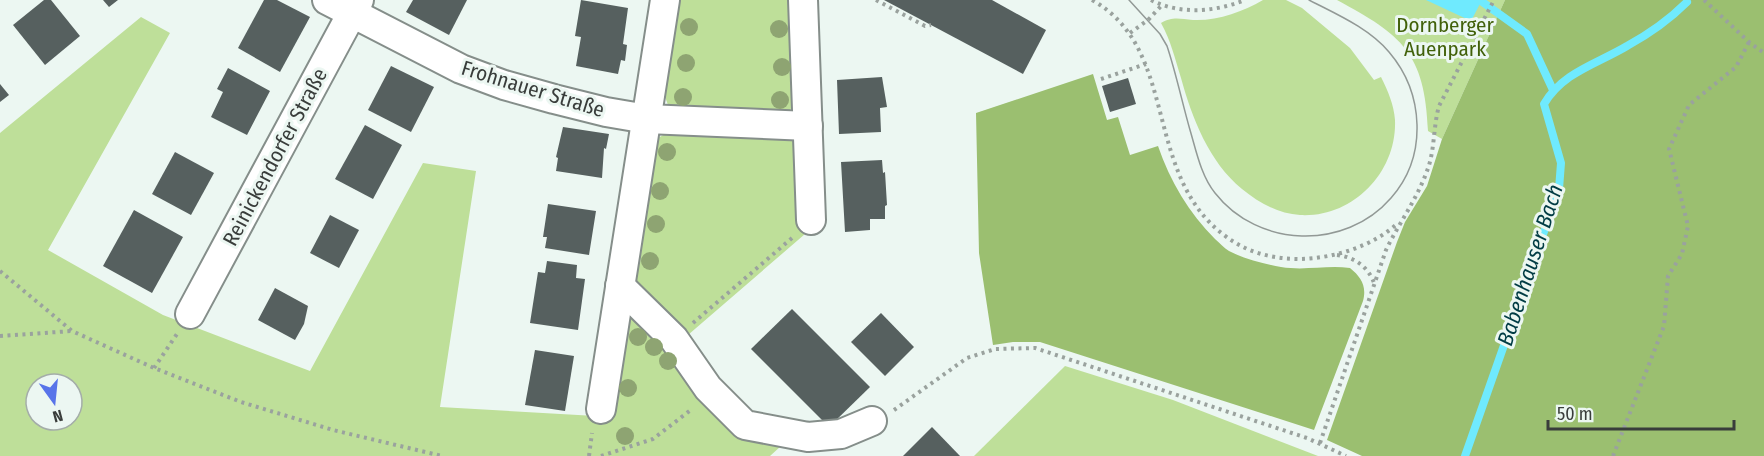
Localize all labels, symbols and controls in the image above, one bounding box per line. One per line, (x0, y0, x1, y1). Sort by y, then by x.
park label: Dornberger Auenpark (1396, 12, 1494, 62)
street label: Frohnauer Straße (458, 55, 608, 123)
street label: Reinickendorfer Straße (217, 64, 333, 250)
water label: Babenhauser Bach (1491, 181, 1569, 349)
north arrow (24, 372, 84, 432)
scale bar (1548, 393, 1734, 431)
text: 50 m (1557, 403, 1593, 425)
text: N (51, 406, 65, 426)

